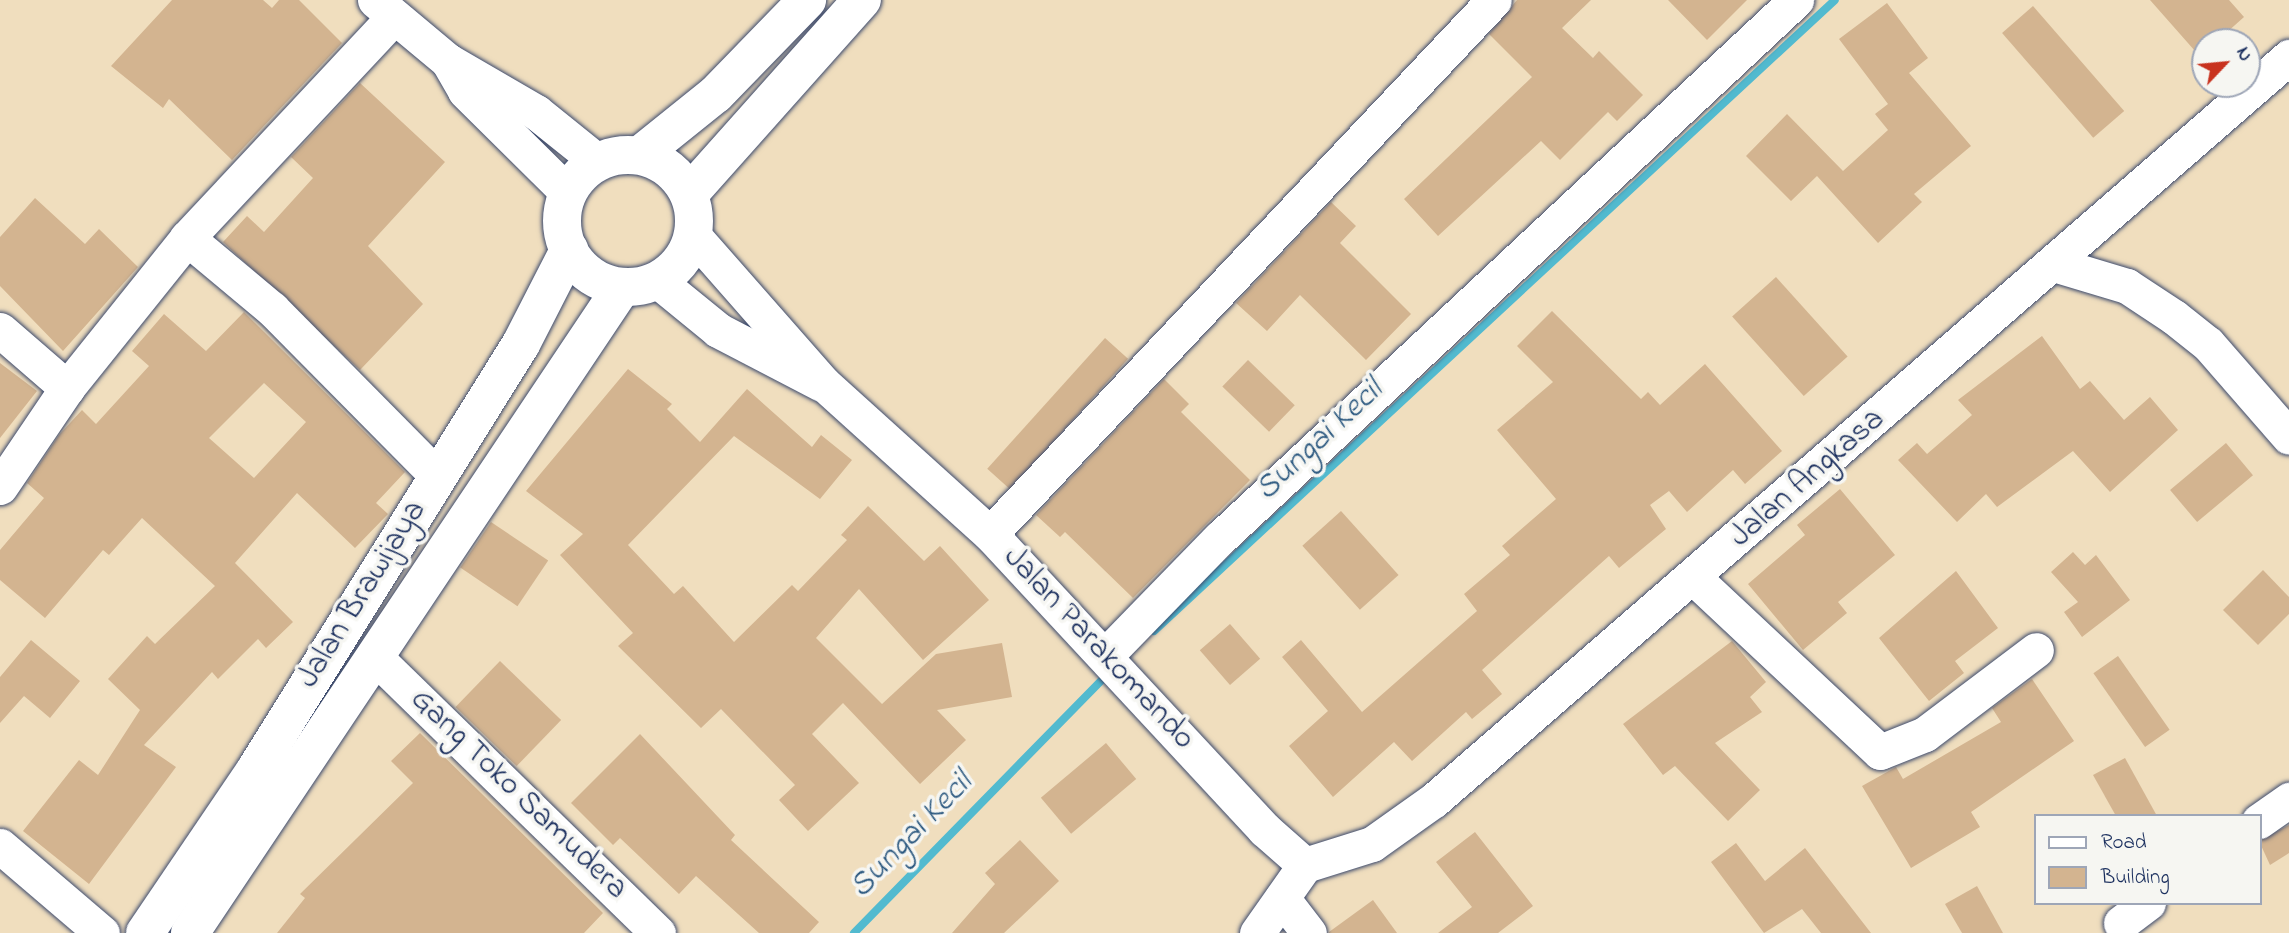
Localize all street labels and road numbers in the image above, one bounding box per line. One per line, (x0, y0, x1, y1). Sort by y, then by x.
street label: Jalan Angkasa (1723, 401, 1893, 557)
street label: Jalan Brawijaya (290, 494, 436, 696)
street label: Jalan Parakomando (994, 540, 1202, 758)
street label: Gang Toko Samudera (401, 681, 635, 909)

